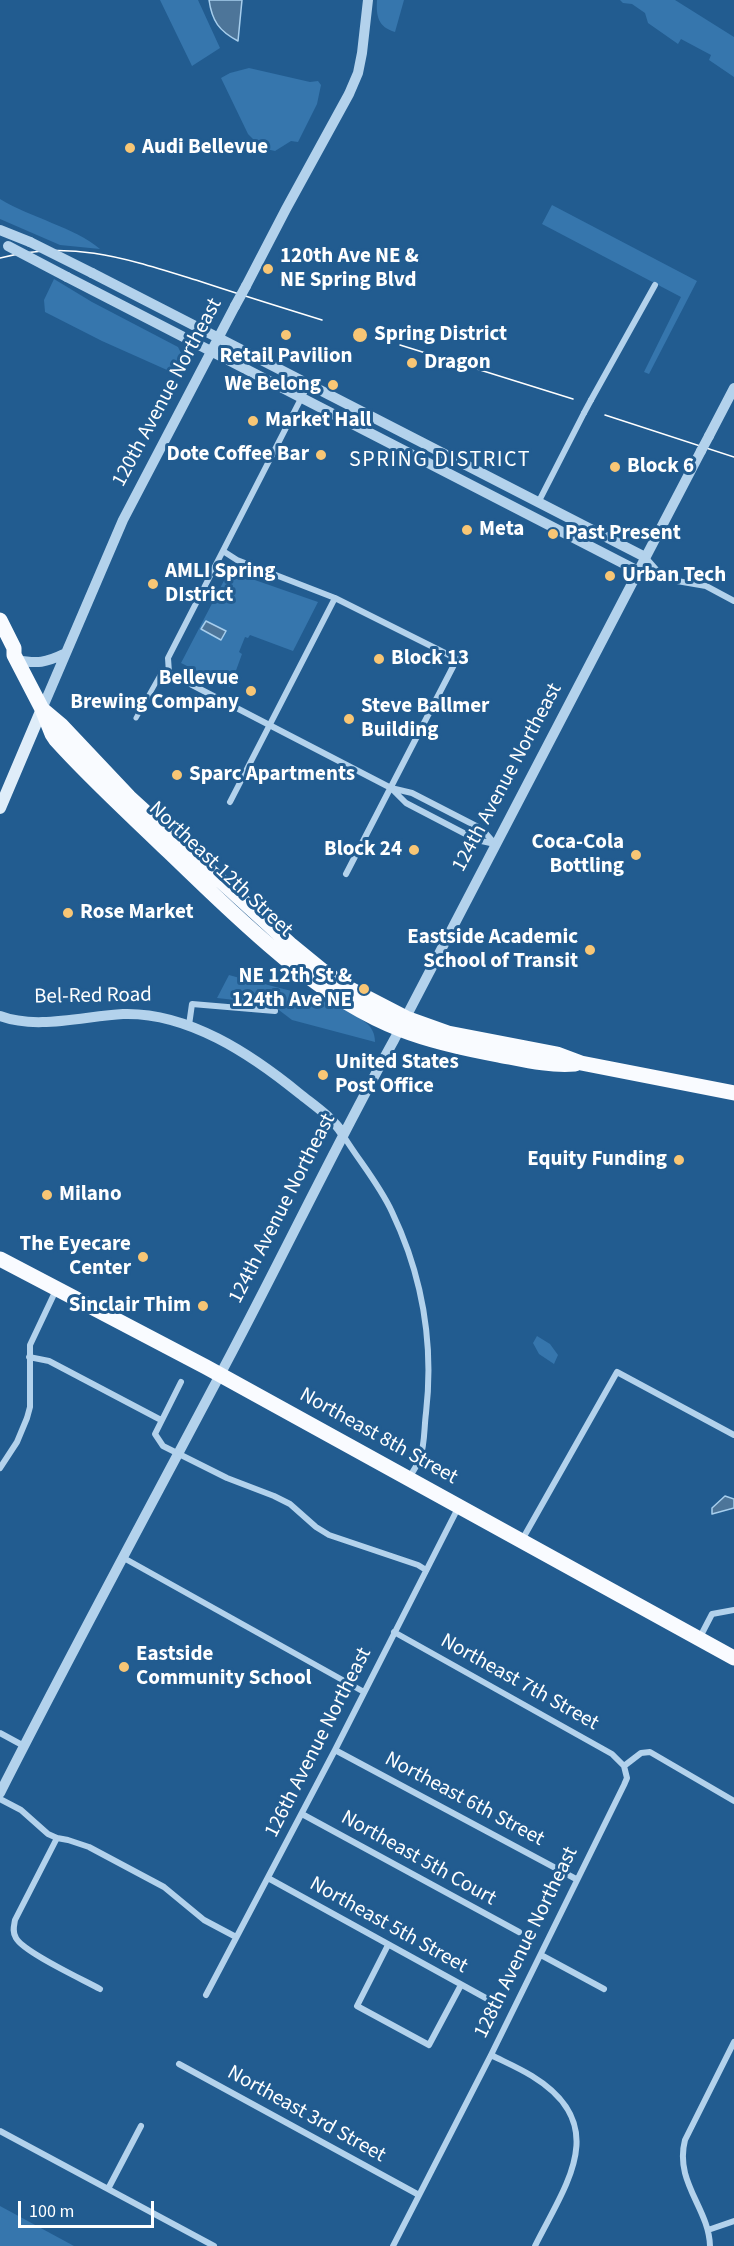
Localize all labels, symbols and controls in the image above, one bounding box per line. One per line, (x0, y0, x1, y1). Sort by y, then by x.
place label: Audi Bellevue (142, 135, 268, 161)
marker: Audi Bellevue (123, 141, 137, 155)
place label: 120th Ave NE & NE Spring Blvd (280, 244, 419, 294)
marker: 120th Ave NE & NE Spring Blvd (261, 262, 275, 276)
street label: 120th Avenue Northeast (108, 294, 228, 492)
place label: Spring District (374, 322, 507, 348)
marker: Spring District (351, 326, 369, 344)
marker: Retail Pavilion (279, 328, 293, 342)
place label: Retail Pavilion (219, 344, 353, 370)
place label: Dragon (424, 350, 491, 376)
marker: Dragon (405, 356, 419, 370)
place label: We Belong (224, 372, 321, 398)
marker: We Belong (326, 378, 340, 392)
place label: Market Hall (265, 408, 371, 434)
marker: Market Hall (246, 414, 260, 428)
place label: Dote Coffee Bar (166, 442, 309, 468)
marker: Dote Coffee Bar (314, 448, 328, 462)
district label: SPRING DISTRICT (349, 448, 531, 474)
place label: Block 6 (627, 454, 694, 480)
marker: Block 6 (608, 460, 622, 474)
place label: Meta (479, 517, 524, 543)
place label: Past Present (565, 521, 681, 547)
marker: Meta (460, 523, 474, 537)
marker: Past Present (546, 527, 560, 541)
place label: AMLI Spring DIstrict (165, 559, 276, 609)
place label: Urban Tech (622, 563, 726, 589)
marker: Urban Tech (603, 569, 617, 583)
marker: AMLI Spring DIstrict (146, 577, 160, 591)
place label: Block 13 (391, 646, 469, 672)
marker: Block 13 (372, 652, 386, 666)
place label: Bellevue Brewing Company (70, 666, 239, 716)
street label: 124th Avenue Northeast (448, 679, 568, 877)
marker: Bellevue Brewing Company (244, 684, 258, 698)
place label: Steve Ballmer Building (361, 694, 489, 744)
marker: Steve Ballmer Building (342, 712, 356, 726)
place label: Sparc Apartments (189, 762, 355, 788)
marker: Sparc Apartments (170, 768, 184, 782)
street label: Northeast 12th Street (143, 797, 297, 943)
place label: Coca-Cola Bottling (532, 830, 624, 880)
place label: Block 24 (324, 837, 402, 863)
marker: Block 24 (407, 843, 421, 857)
marker: Coca-Cola Bottling (629, 848, 643, 862)
place label: Rose Market (80, 900, 194, 926)
marker: Rose Market (61, 906, 75, 920)
place label: Eastside Academic School of Transit (407, 925, 578, 975)
marker: Eastside Academic School of Transit (583, 943, 597, 957)
place label: NE 12th St & 124th Ave NE (231, 964, 352, 1014)
marker: NE 12th St & 124th Ave NE (357, 982, 371, 996)
street label: Bel-Red Road (34, 983, 152, 1011)
place label: United States Post Office (335, 1050, 459, 1100)
marker: United States Post Office (316, 1068, 330, 1082)
street label: 124th Avenue Northeast (224, 1110, 342, 1308)
place label: Equity Funding (527, 1147, 667, 1173)
marker: Equity Funding (672, 1153, 686, 1167)
place label: Milano (59, 1182, 122, 1208)
marker: Milano (40, 1188, 54, 1202)
place label: The Eyecare Center (20, 1232, 131, 1282)
marker: The Eyecare Center (136, 1250, 150, 1264)
place label: Sinclair Thim (69, 1293, 191, 1319)
marker: Sinclair Thim (196, 1299, 210, 1313)
street label: Northeast 8th Street (295, 1383, 461, 1491)
street label: Northeast 7th Street (436, 1629, 602, 1737)
place label: Eastside Community School (136, 1642, 312, 1692)
street label: 126th Avenue Northeast (260, 1644, 378, 1842)
marker: Eastside Community School (117, 1660, 131, 1674)
street label: Northeast 6th Street (380, 1747, 548, 1853)
street label: Northeast 5th Court (336, 1806, 500, 1912)
street label: 128th Avenue Northeast (470, 1843, 584, 2043)
street label: Northeast 5th Street (305, 1872, 471, 1980)
street label: Northeast 3rd Street (222, 2061, 390, 2169)
scale bar (21, 2189, 158, 2227)
text: 100 m (29, 2199, 74, 2224)

